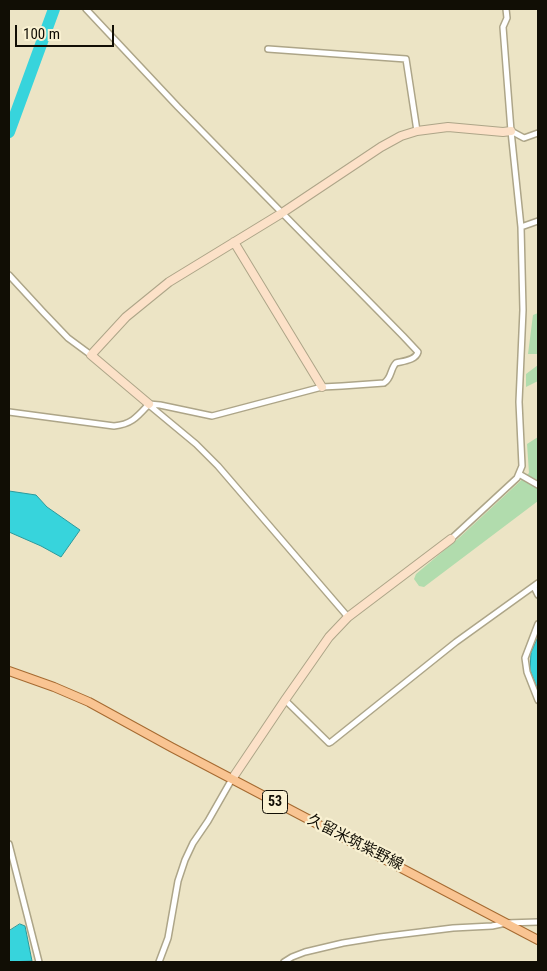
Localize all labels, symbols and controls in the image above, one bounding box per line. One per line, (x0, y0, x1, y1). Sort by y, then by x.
scale bar (18, 15, 116, 47)
text: 100 m (23, 25, 60, 43)
road number: 53 (262, 790, 288, 814)
street label: 久留米筑紫野線 (304, 811, 406, 875)

